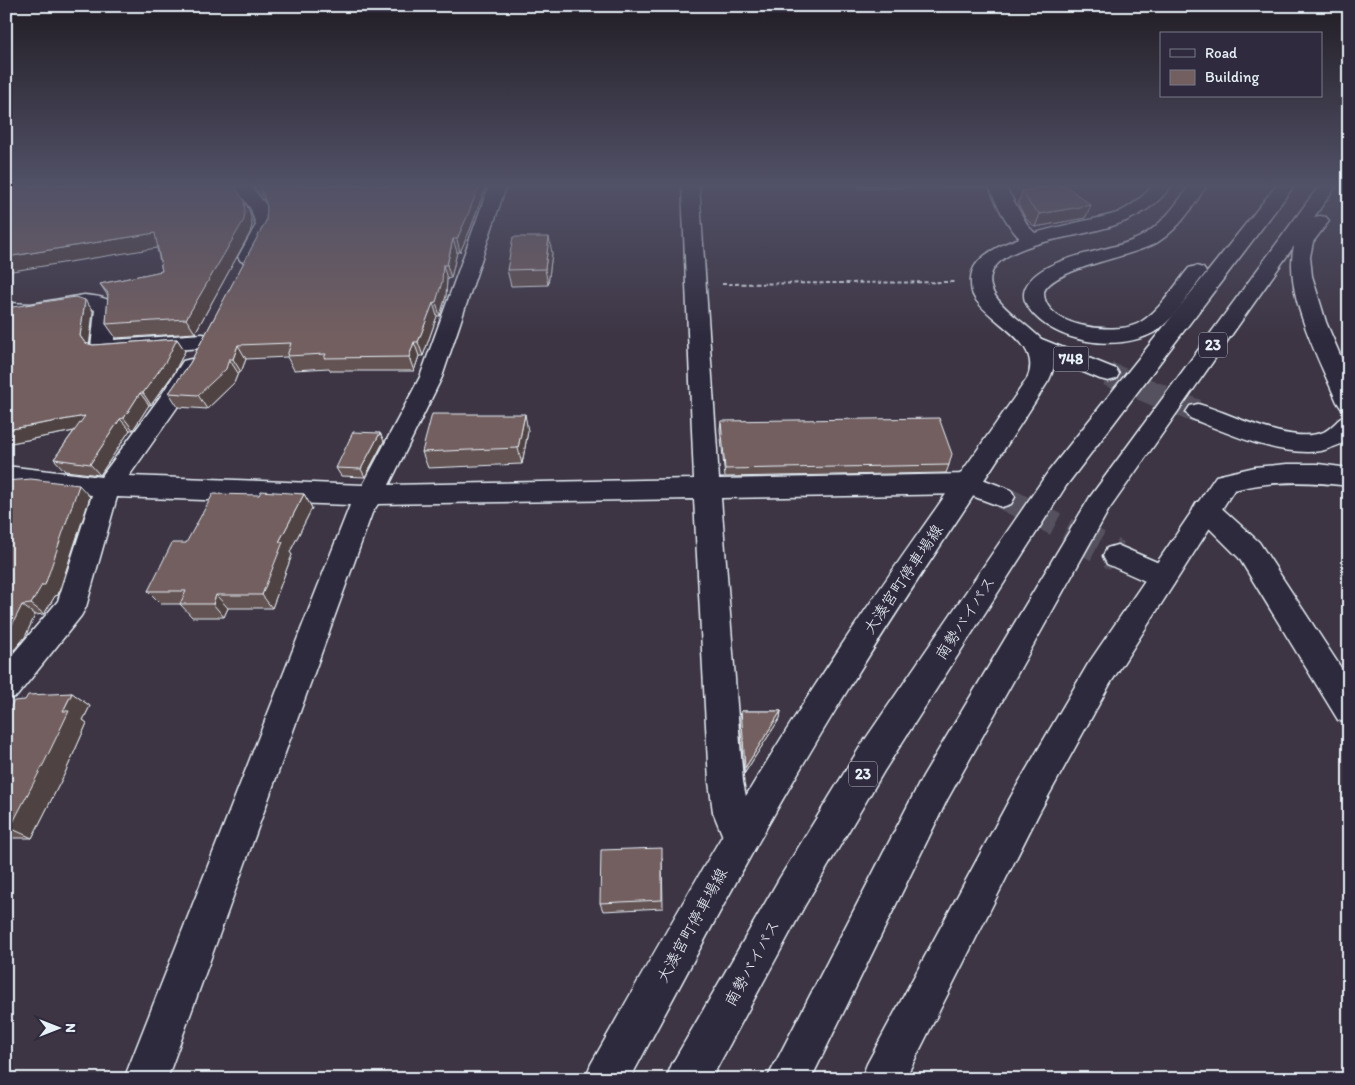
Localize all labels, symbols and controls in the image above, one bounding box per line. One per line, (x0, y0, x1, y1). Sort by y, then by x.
legend (1160, 32, 1322, 98)
text: Road (1205, 44, 1238, 62)
text: Building (1205, 68, 1259, 86)
road number: 23 (1199, 332, 1227, 358)
road number: 748 (1054, 346, 1088, 372)
street label: 大湊宮町停車場線 (859, 521, 947, 637)
street label: 南勢バイパス (931, 573, 999, 663)
road number: 23 (849, 762, 877, 786)
street label: 大湊宮町停車場線 (653, 864, 731, 986)
street label: 南勢バイパス (720, 917, 784, 1009)
north arrow (32, 1002, 82, 1052)
text: N (62, 1023, 79, 1033)

